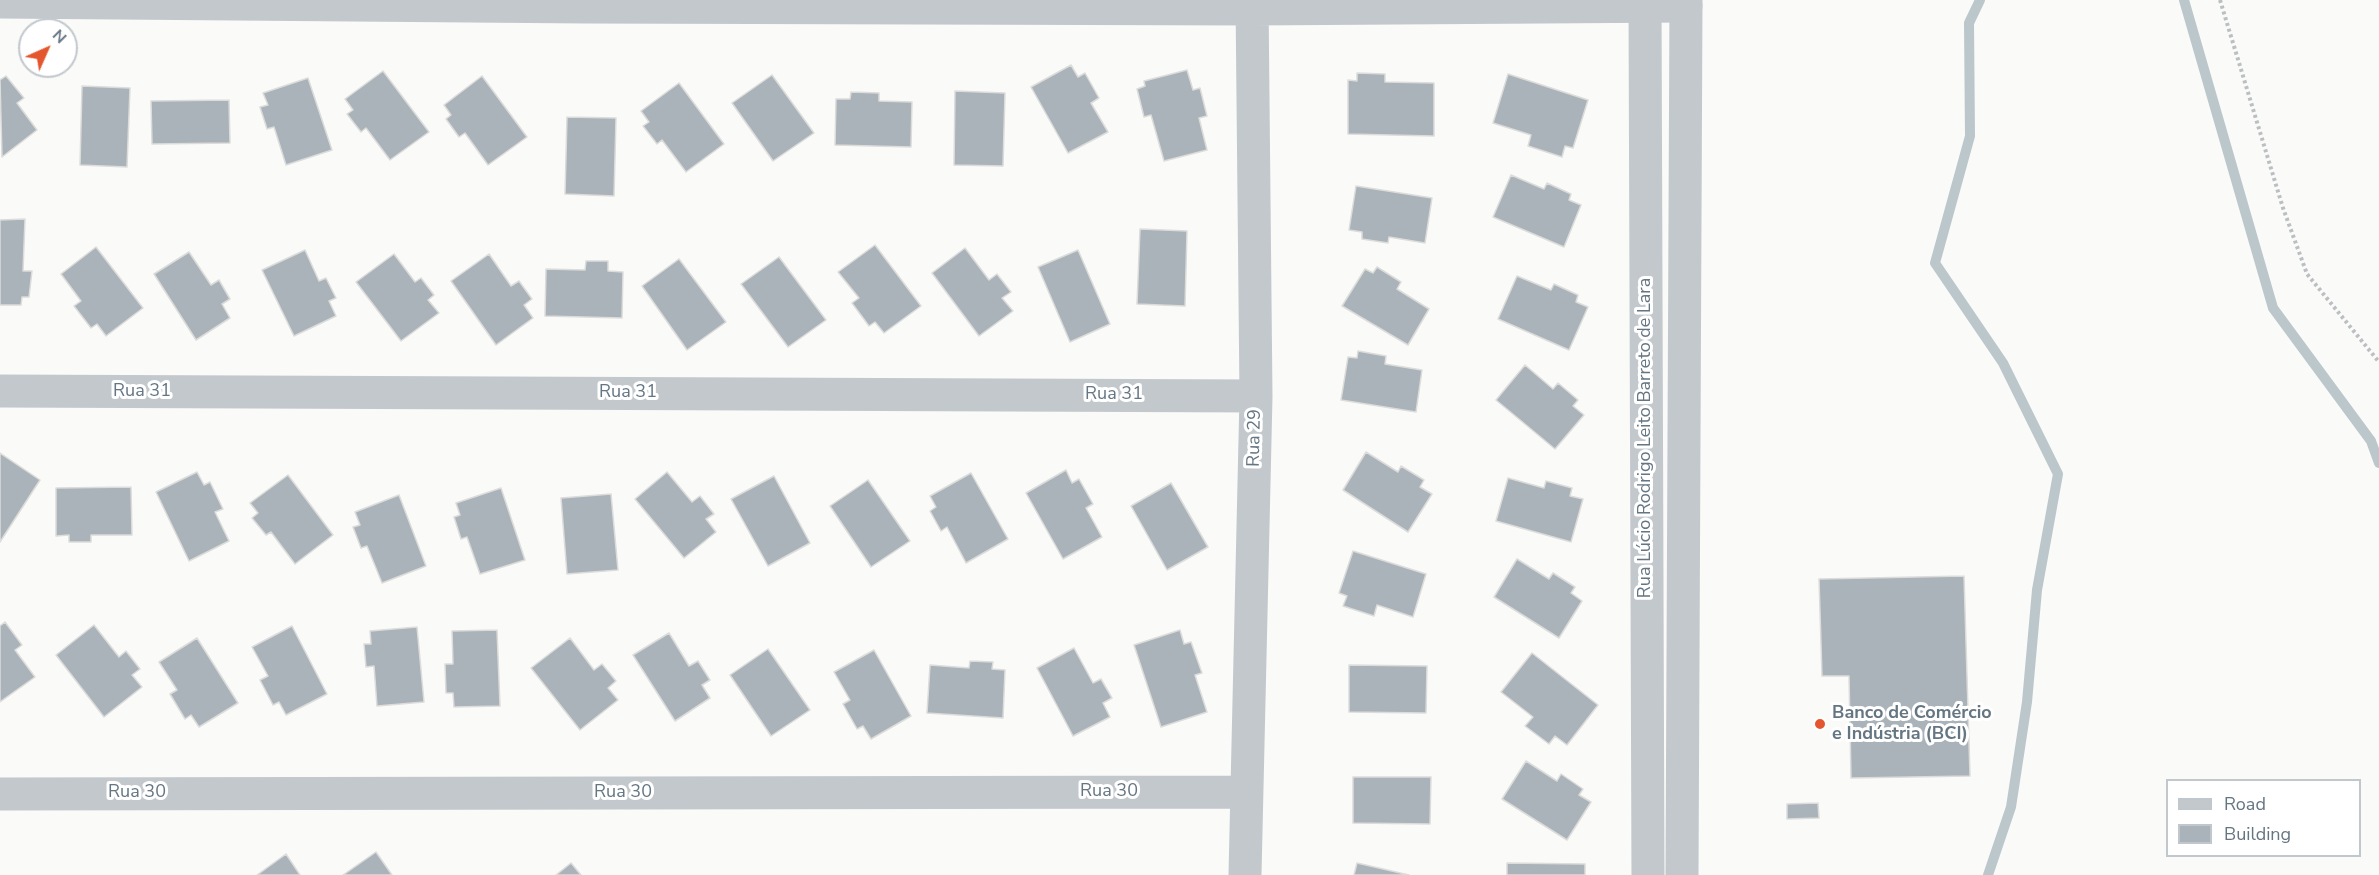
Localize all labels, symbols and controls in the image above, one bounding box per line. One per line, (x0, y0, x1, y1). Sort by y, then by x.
north arrow (18, 18, 78, 78)
text: N (47, 25, 71, 49)
street label: Rua Lúcio Rodrigo Leito Barreto de Lara (1635, 278, 1657, 598)
street label: Rua 31 (113, 381, 171, 403)
street label: Rua 31 (599, 382, 657, 404)
street label: Rua 31 (1085, 384, 1143, 406)
street label: Rua 29 (1244, 409, 1266, 467)
place label: Banco de Comércio e Indústria (BCI) (1832, 703, 1992, 746)
marker: Banco de Comércio e Indústria (BCI) (1813, 717, 1827, 731)
legend (2166, 779, 2361, 857)
street label: Rua 30 (1080, 781, 1138, 803)
street label: Rua 30 (108, 782, 166, 804)
street label: Rua 30 (594, 782, 652, 804)
text: Road (2224, 792, 2266, 816)
text: Building (2224, 822, 2291, 846)

